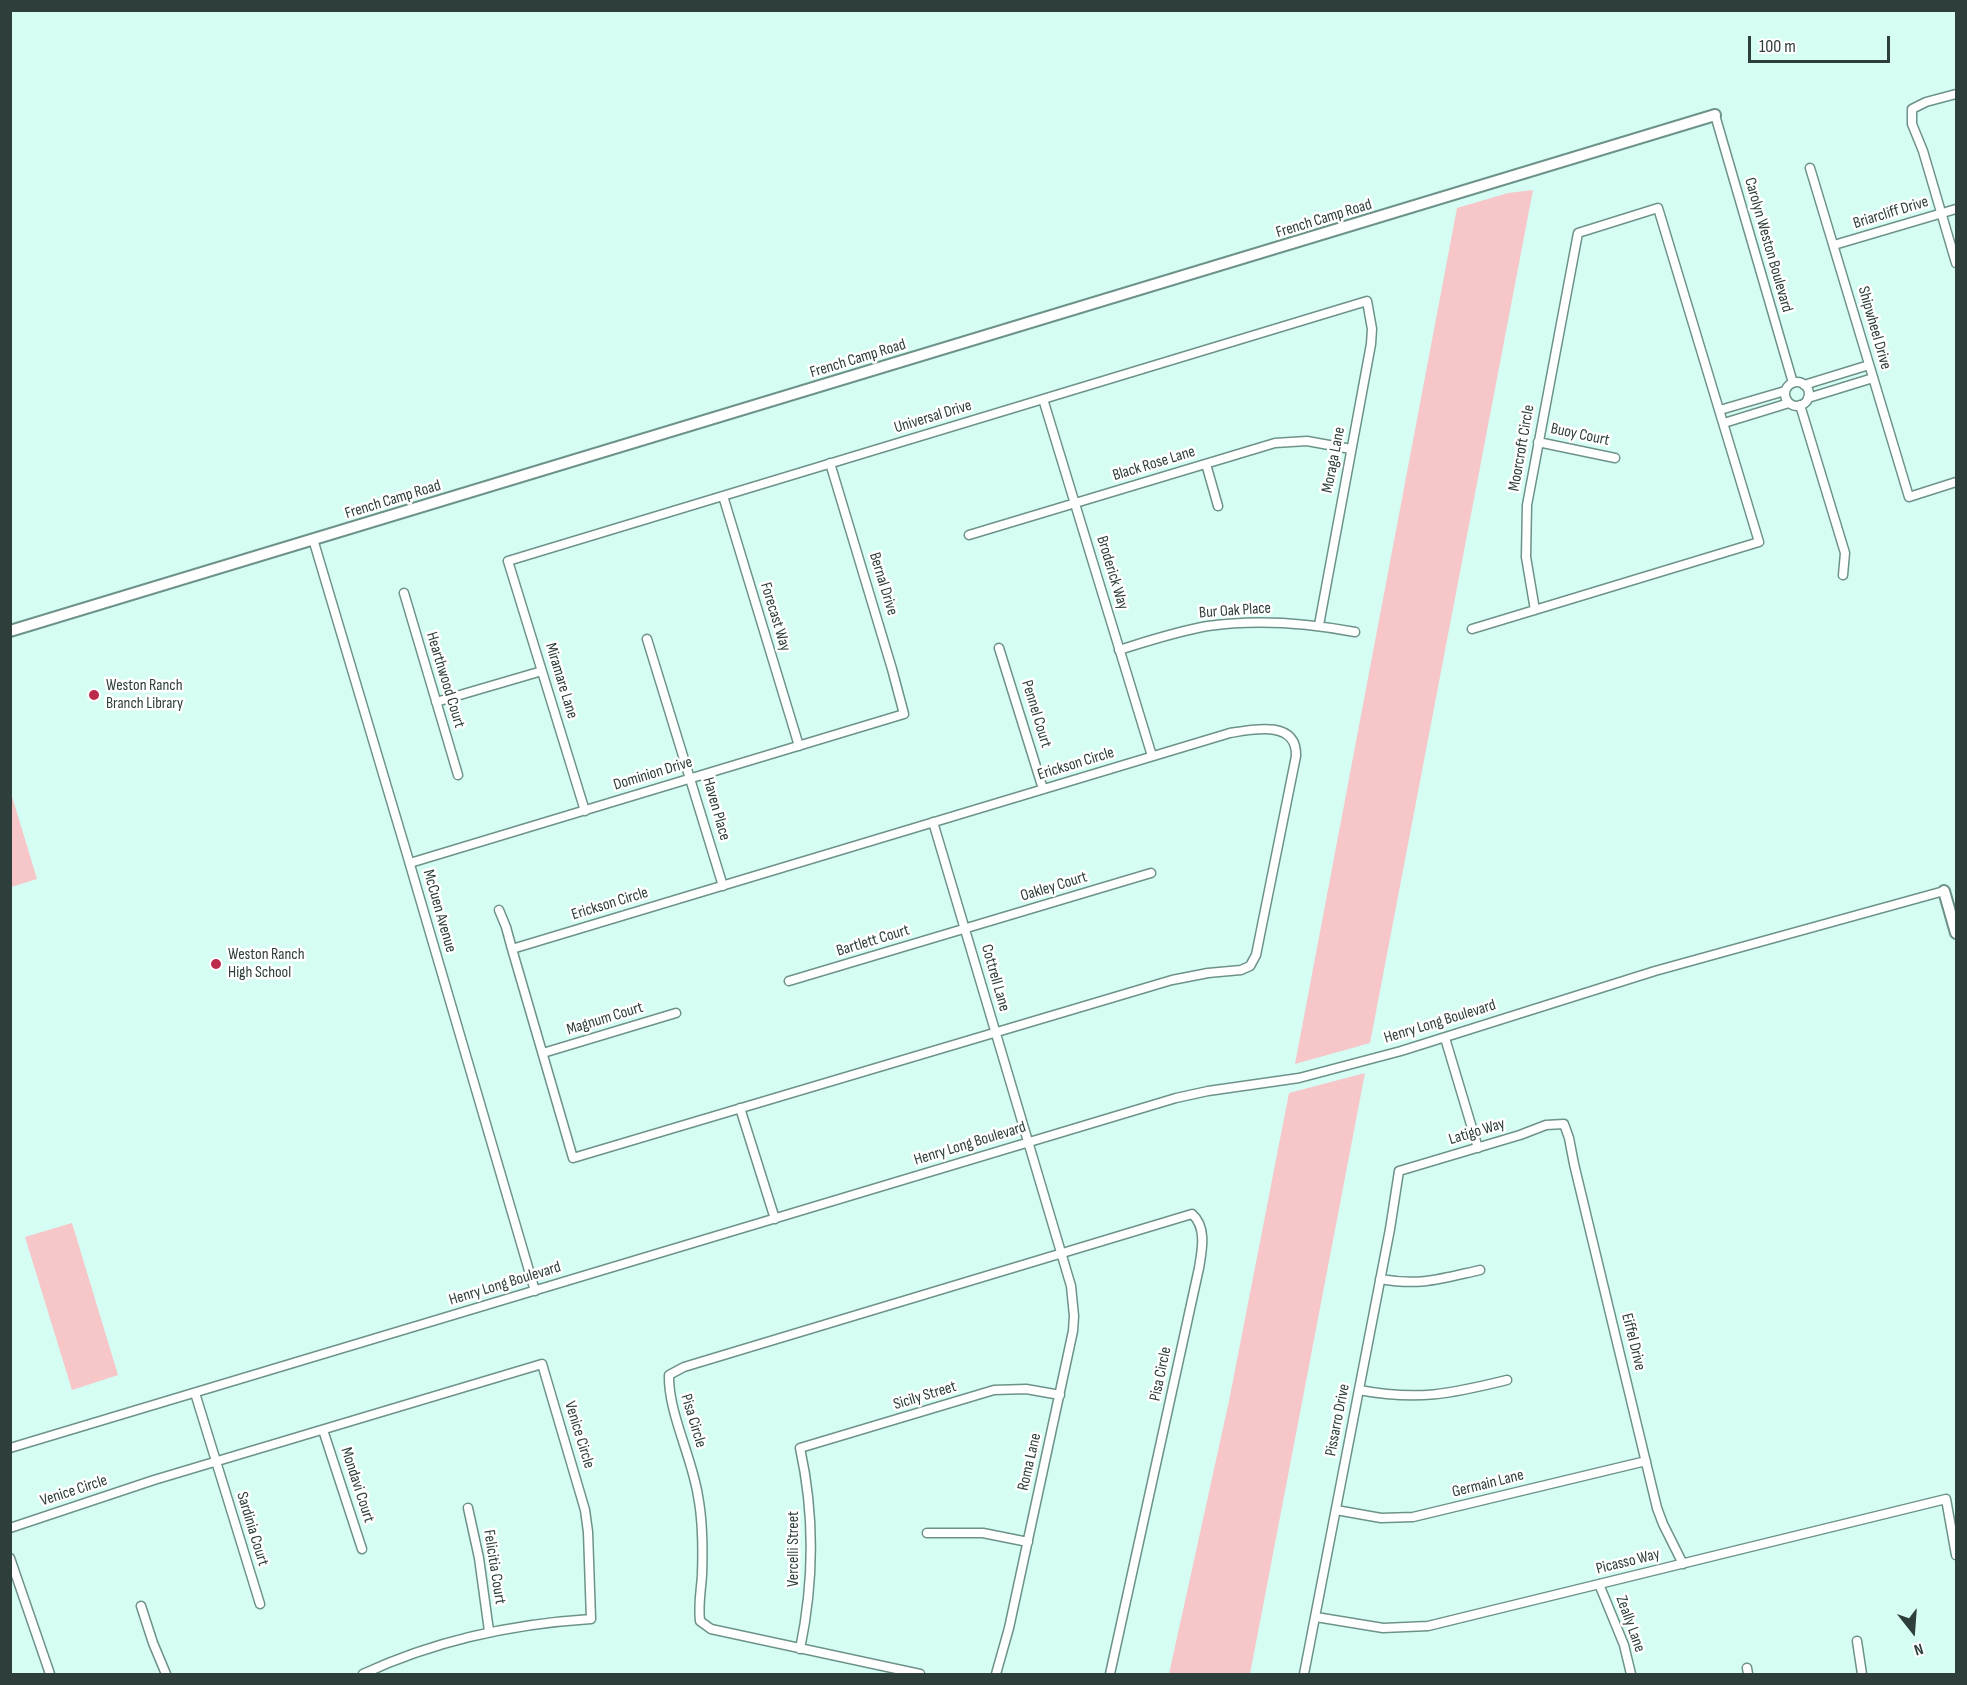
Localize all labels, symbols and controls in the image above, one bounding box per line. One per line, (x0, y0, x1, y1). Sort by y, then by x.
scale bar (1751, 24, 1894, 62)
text: 100 m (1759, 36, 1796, 57)
street label: Carolyn Weston Boulevard (1740, 175, 1796, 315)
street label: Briarcliff Drive (1851, 192, 1931, 234)
street label: French Camp Road (1274, 195, 1374, 243)
street label: Shipwheel Drive (1853, 284, 1895, 372)
street label: French Camp Road (808, 335, 908, 383)
street label: Universal Drive (892, 396, 974, 438)
street label: Moorcroft Circle (1505, 403, 1539, 493)
street label: Buoy Court (1549, 419, 1611, 451)
street label: Moraga Lane (1318, 425, 1350, 495)
street label: Black Rose Lane (1110, 442, 1198, 486)
street label: French Camp Road (343, 476, 443, 524)
street label: Broderick Way (1092, 534, 1132, 612)
street label: Bernal Drive (864, 550, 902, 618)
street label: Forecast Way (755, 580, 795, 654)
street label: Bur Oak Place (1198, 599, 1272, 623)
street label: Hearthwood Court (421, 630, 469, 730)
street label: Miramare Lane (540, 641, 582, 721)
place label: Weston Ranch Branch Library (106, 676, 183, 714)
street label: Pennel Court (1017, 678, 1055, 750)
marker: Weston Ranch Branch Library (87, 688, 101, 702)
street label: Erickson Circle (1035, 743, 1117, 785)
street label: Dominion Drive (611, 753, 695, 795)
street label: Haven Place (698, 775, 734, 843)
street label: McCuen Avenue (418, 867, 460, 955)
street label: Oakley Court (1018, 868, 1090, 906)
street label: Erickson Circle (569, 883, 651, 925)
street label: Bartlett Court (834, 921, 912, 961)
street label: Cottrell Lane (976, 942, 1014, 1014)
place label: Weston Ranch High School (228, 945, 305, 983)
marker: Weston Ranch High School (209, 957, 223, 971)
street label: Henry Long Boulevard (1382, 996, 1498, 1048)
street label: Magnum Court (564, 998, 646, 1040)
street label: Latigo Way (1447, 1114, 1507, 1150)
street label: Henry Long Boulevard (912, 1118, 1028, 1170)
street label: Henry Long Boulevard (447, 1258, 563, 1310)
street label: Eiffel Drive (1617, 1311, 1649, 1373)
street label: Pisa Circle (1146, 1345, 1176, 1403)
street label: Sicily Street (891, 1377, 959, 1415)
street label: Pissarro Drive (1322, 1382, 1354, 1458)
street label: Pisa Circle (676, 1392, 710, 1450)
street label: Venice Circle (560, 1399, 598, 1471)
street label: Roma Lane (1014, 1431, 1046, 1493)
street label: Mondavi Court (336, 1445, 378, 1525)
street label: Germain Lane (1450, 1466, 1526, 1502)
street label: Venice Circle (38, 1471, 110, 1511)
street label: Sardinia Court (232, 1490, 272, 1568)
street label: Vercelli Street (784, 1511, 804, 1587)
street label: Felicitia Court (479, 1528, 509, 1606)
street label: Picasso Way (1594, 1545, 1662, 1579)
street label: Zeally Lane (1611, 1593, 1649, 1655)
north arrow (1883, 1601, 1943, 1661)
text: N (1912, 1638, 1925, 1659)

